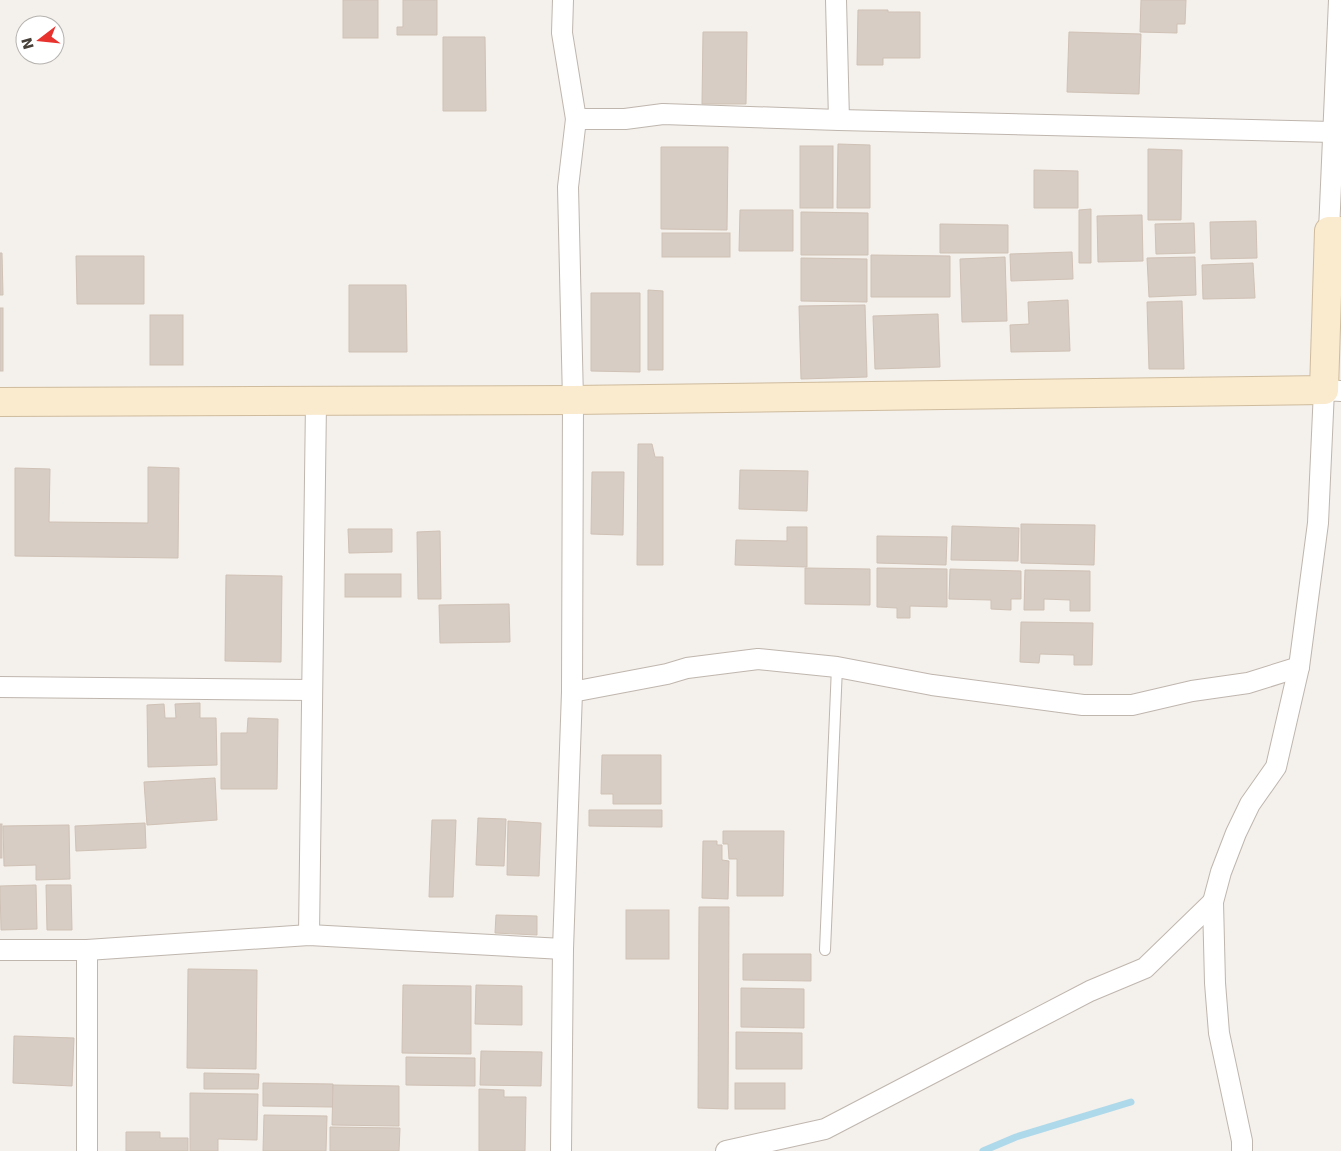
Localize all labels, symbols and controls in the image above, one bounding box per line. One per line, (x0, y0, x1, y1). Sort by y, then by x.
north arrow (15, 15, 65, 65)
text: N (18, 36, 37, 51)

